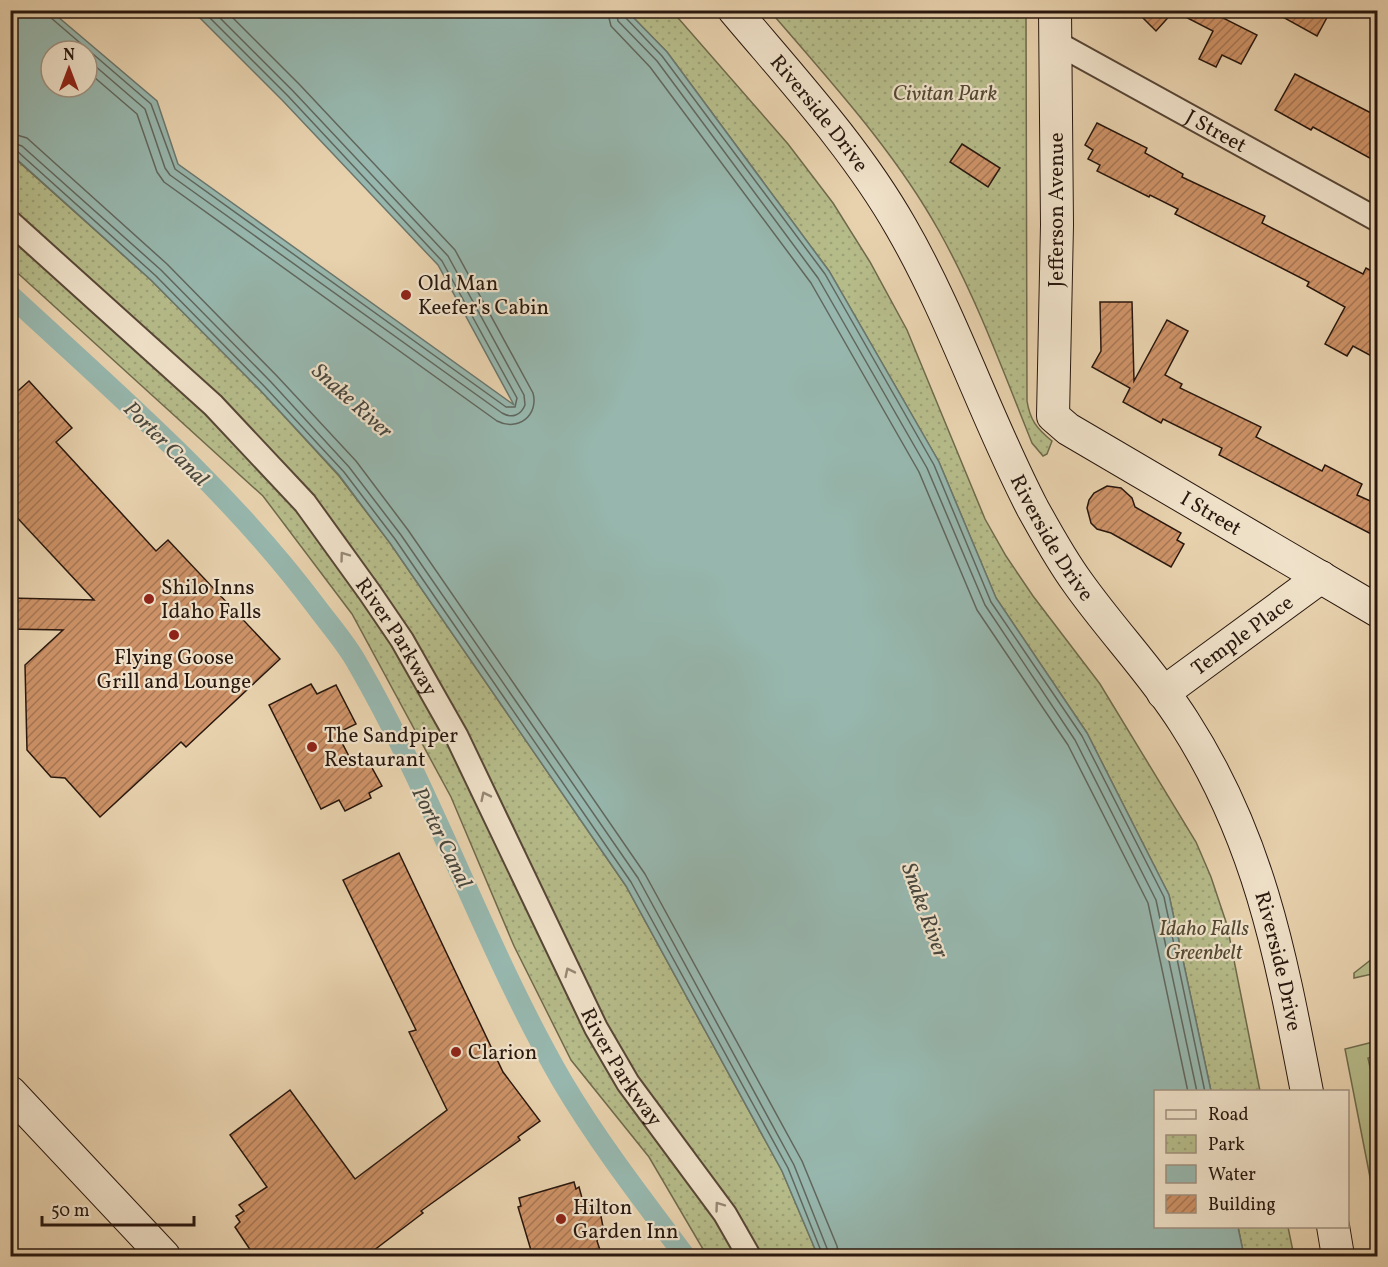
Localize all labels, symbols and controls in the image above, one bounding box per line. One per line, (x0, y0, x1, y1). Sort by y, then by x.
north arrow (39, 39, 99, 99)
text: N (63, 45, 75, 67)
street label: Riverside Drive (762, 49, 874, 179)
park label: Civitan Park (893, 80, 997, 109)
street label: J Street (1179, 103, 1251, 161)
street label: Jefferson Avenue (1043, 132, 1072, 288)
place label: Old Man Keefer's Cabin (418, 270, 549, 323)
marker: Old Man Keefer's Cabin (399, 288, 413, 302)
water label: Snake River (304, 357, 399, 447)
water label: Porter Canal (115, 395, 215, 495)
street label: Riverside Drive (1002, 470, 1100, 608)
street label: I Street (1174, 485, 1247, 544)
one-way arrow (340, 552, 351, 563)
street label: River Parkway (348, 572, 444, 702)
place label: Shilo Inns Idaho Falls (161, 574, 261, 627)
street label: Temple Place (1186, 589, 1300, 683)
marker: Shilo Inns Idaho Falls (142, 592, 156, 606)
marker: Flying Goose Grill and Lounge (167, 628, 181, 642)
place label: Flying Goose Grill and Lounge (97, 644, 251, 697)
place label: The Sandpiper Restaurant (324, 722, 458, 775)
marker: The Sandpiper Restaurant (305, 740, 319, 754)
water label: Porter Canal (403, 782, 479, 895)
one-way arrow (481, 792, 493, 803)
water label: Snake River (892, 859, 956, 964)
street label: Riverside Drive (1246, 888, 1308, 1034)
park label: Idaho Falls Greenbelt (1159, 915, 1249, 968)
one-way arrow (565, 968, 577, 979)
street label: River Parkway (572, 1003, 669, 1133)
place label: Clarion (468, 1039, 537, 1068)
marker: Clarion (449, 1045, 463, 1059)
legend (1154, 1090, 1349, 1228)
text: Road (1208, 1103, 1249, 1128)
text: Park (1208, 1133, 1245, 1158)
text: Water (1208, 1163, 1256, 1188)
scale bar (42, 1189, 194, 1227)
text: Building (1208, 1193, 1276, 1218)
place label: Hilton Garden Inn (573, 1194, 679, 1247)
text: 50 m (51, 1199, 90, 1224)
one-way arrow (716, 1202, 727, 1213)
marker: Hilton Garden Inn (554, 1212, 568, 1226)

